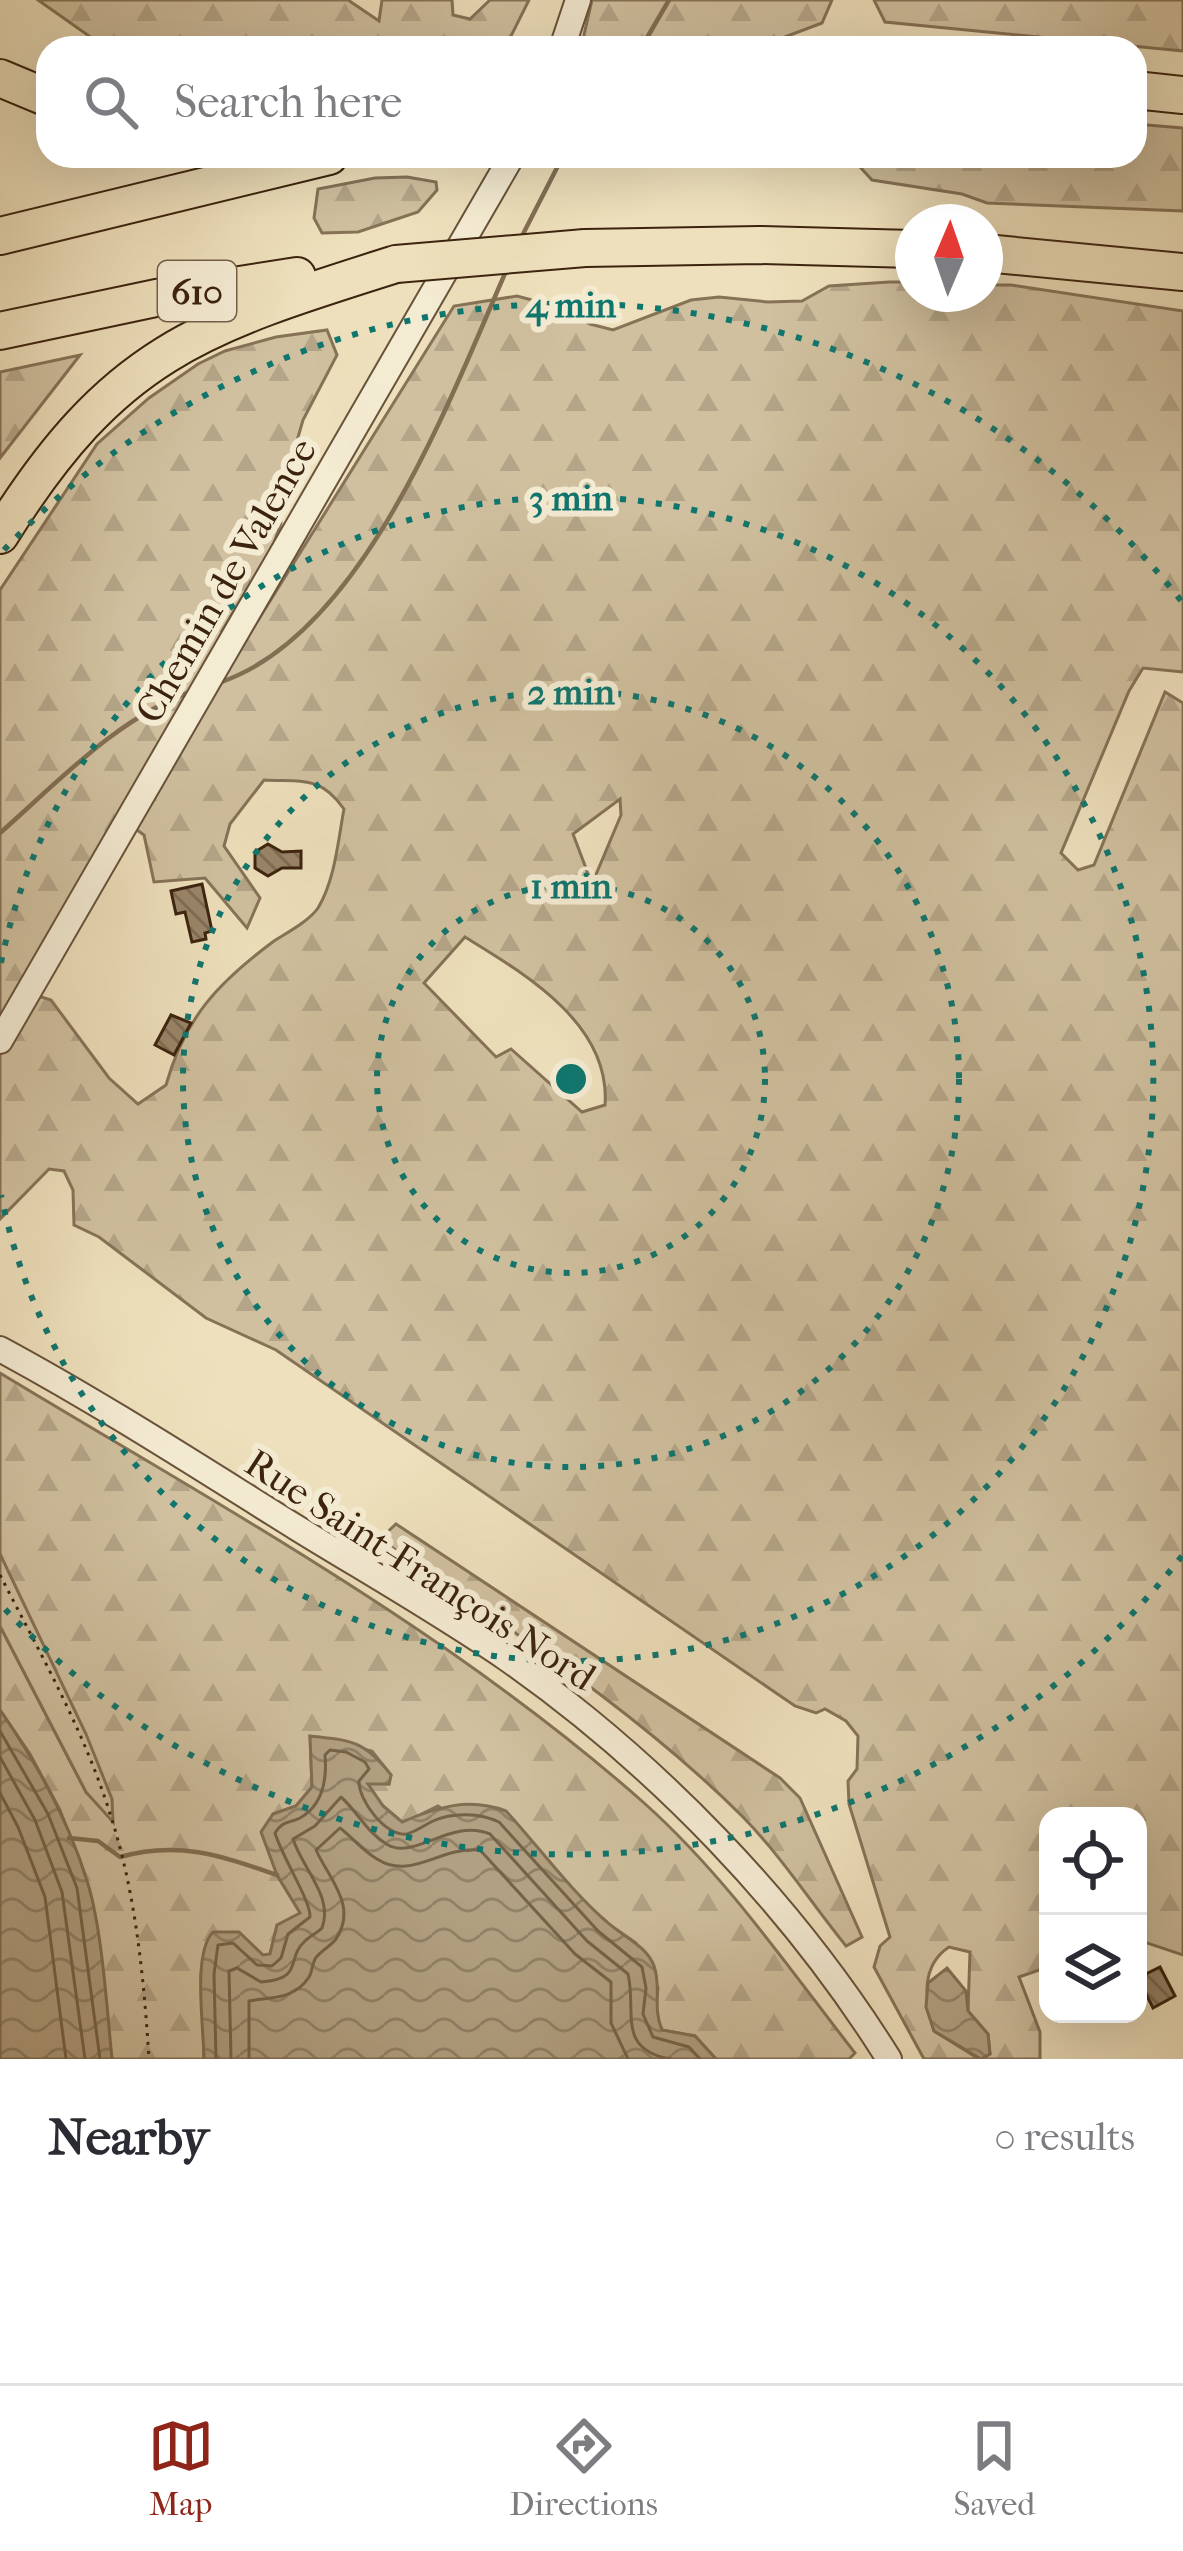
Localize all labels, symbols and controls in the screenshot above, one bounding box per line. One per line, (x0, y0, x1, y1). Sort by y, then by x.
search box (36, 36, 1147, 168)
icon: search (78, 69, 144, 135)
text: Search here (174, 76, 402, 129)
north arrow (895, 204, 1003, 312)
road number: 610 (158, 261, 236, 321)
text: 4 min (525, 284, 617, 327)
street label: Chemin de Valence (126, 430, 326, 731)
text: 3 min (529, 477, 614, 519)
text: 2 min (527, 671, 616, 713)
text: 1 min (530, 865, 613, 907)
centre of rings (550, 1058, 592, 1100)
street label: Rue Saint-François Nord (237, 1439, 605, 1701)
map controls (1039, 1807, 1147, 2023)
button: locate (1039, 1807, 1147, 1915)
button: layers (1039, 1915, 1147, 2023)
text: Nearby (48, 2107, 209, 2167)
text: 0 results (994, 2114, 1135, 2160)
tab: Map (148, 2413, 214, 2524)
tab: Directions (509, 2413, 658, 2524)
tab: Saved (953, 2413, 1035, 2524)

